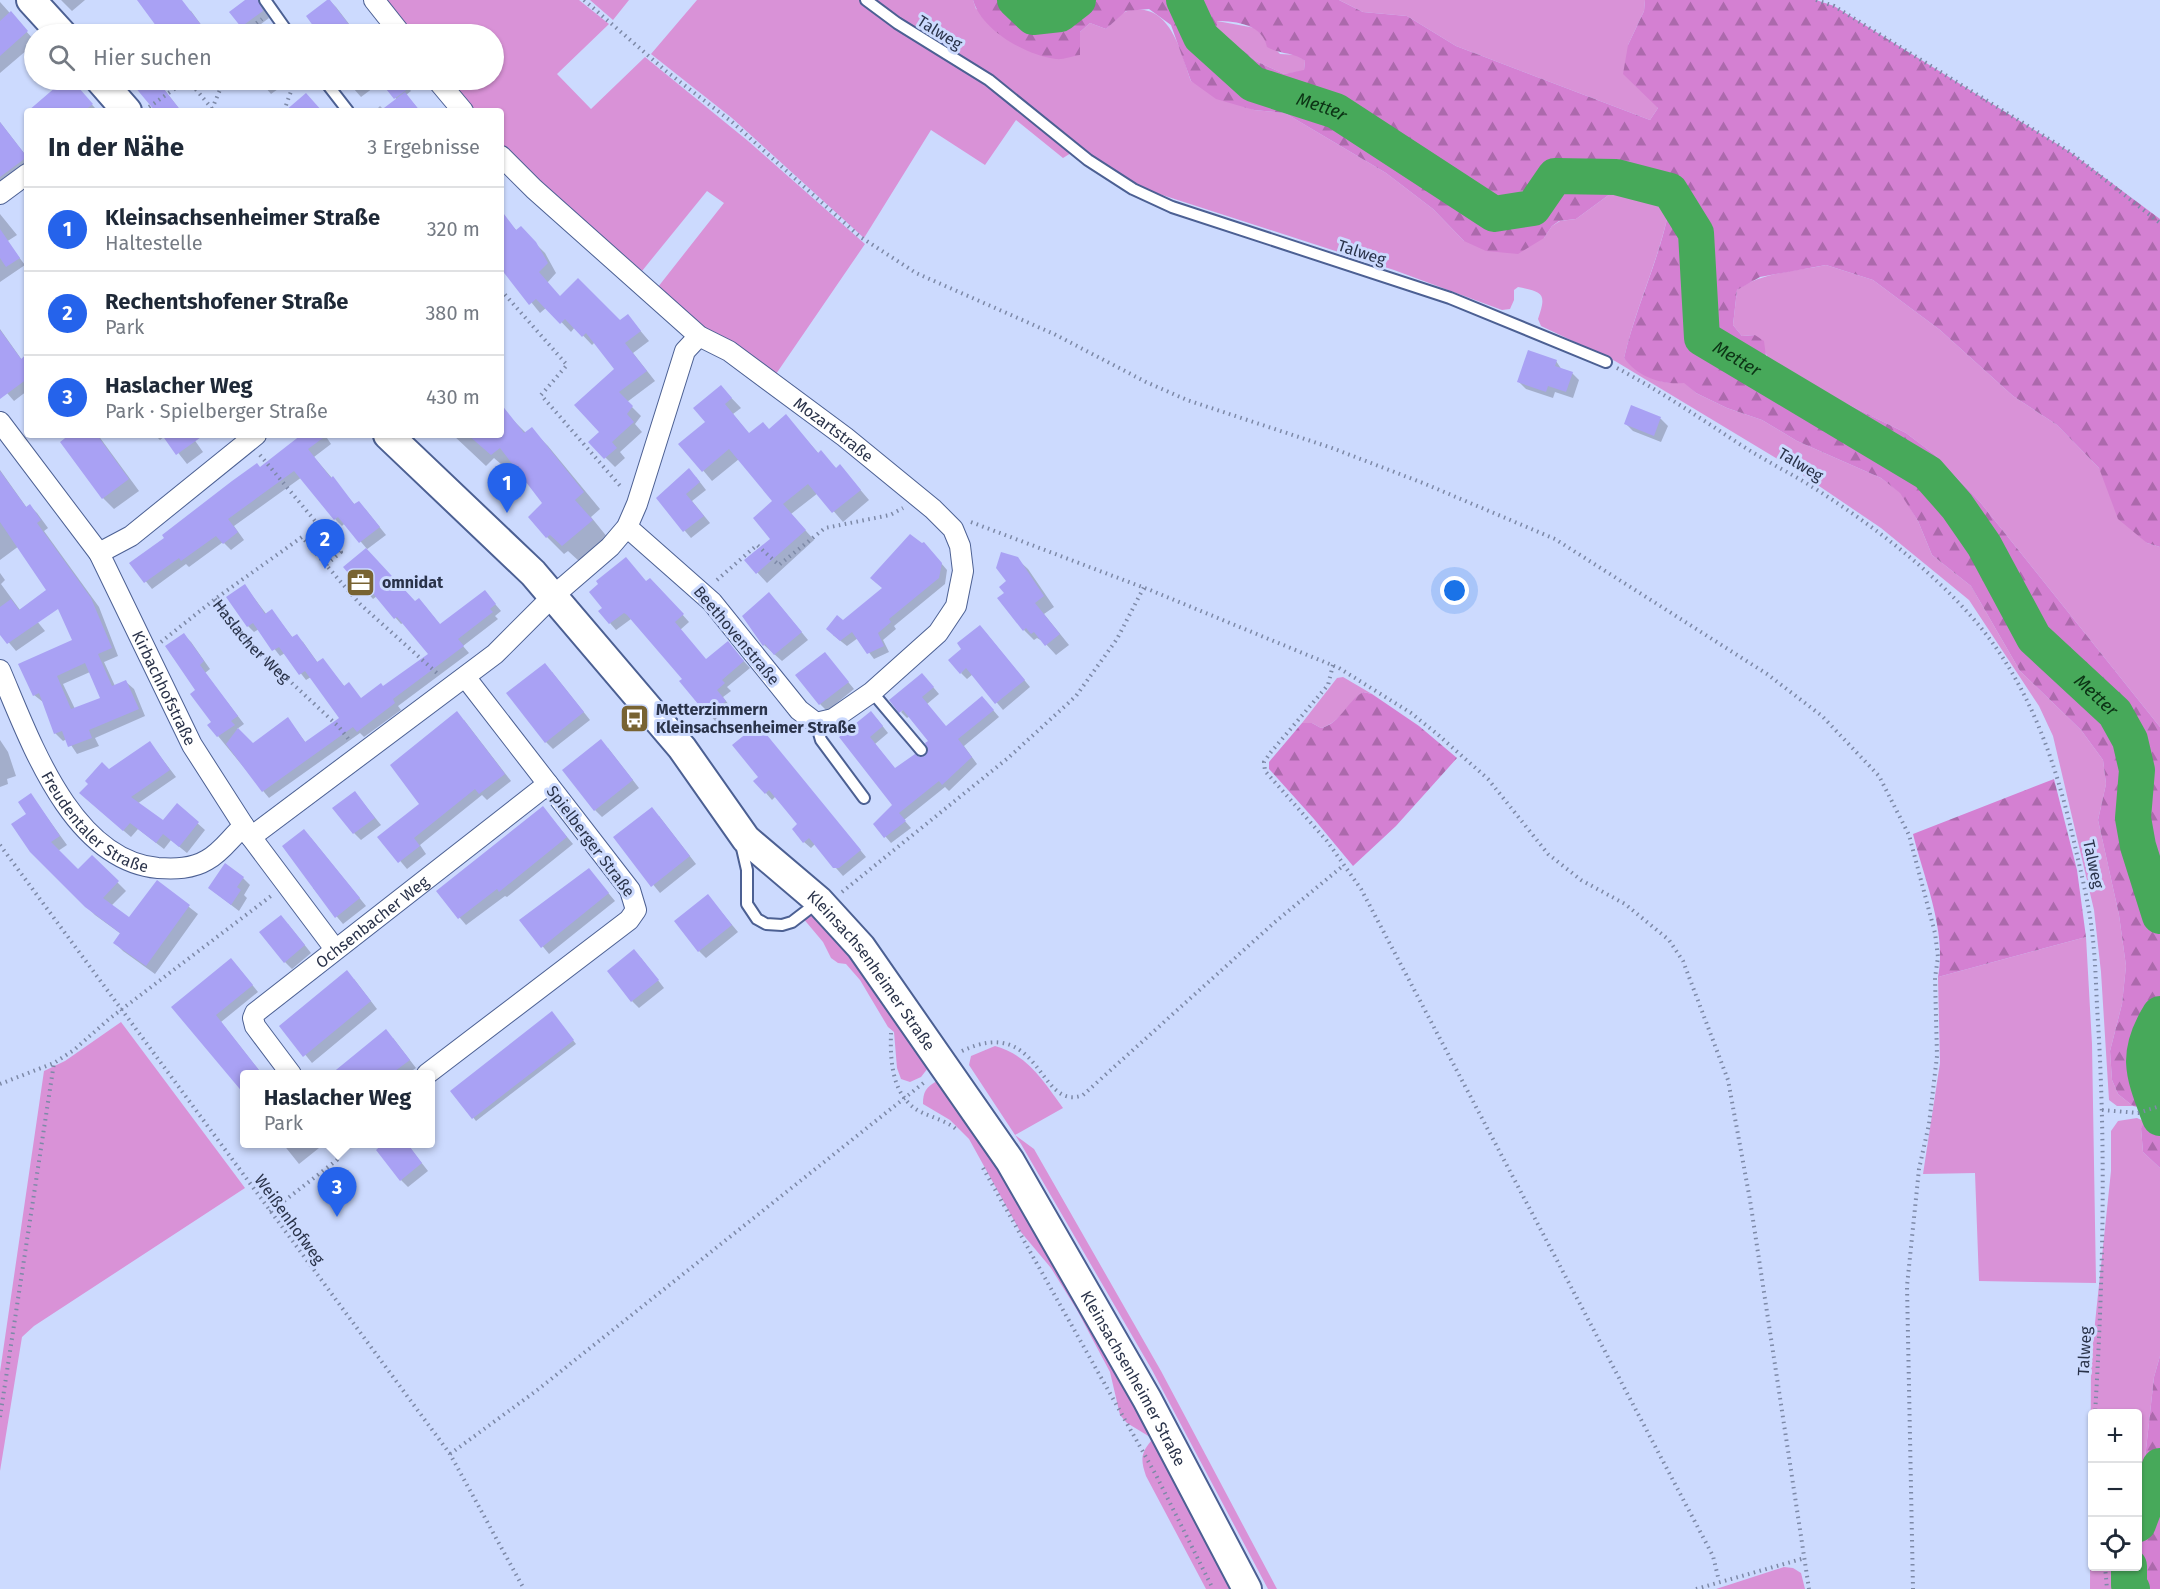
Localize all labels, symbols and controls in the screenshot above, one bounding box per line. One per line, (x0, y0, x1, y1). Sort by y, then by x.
street label: Talweg (914, 11, 966, 54)
search box (24, 24, 504, 90)
icon: search (45, 41, 78, 74)
text: Hier suchen (93, 44, 212, 71)
water label: Metter (1294, 88, 1352, 127)
text: In der Nähe (48, 132, 184, 163)
text: 3 Ergebnisse (367, 135, 480, 159)
text: Kleinsachsenheimer Straße (105, 204, 380, 231)
text: 1 (63, 217, 72, 241)
text: 320 m (427, 217, 480, 241)
text: Haltestelle (105, 231, 203, 255)
street label: Talweg (1336, 236, 1389, 269)
text: Rechentshofener Straße (105, 288, 348, 315)
text: 2 (62, 301, 73, 325)
text: 380 m (425, 301, 480, 325)
text: Park (105, 315, 144, 339)
water label: Metter (1709, 336, 1766, 382)
text: Haslacher Weg (105, 372, 253, 399)
text: 3 (62, 385, 73, 409)
text: 430 m (426, 385, 480, 409)
street label: Mozartstraße (790, 393, 877, 466)
text: Park · Spielberger Straße (105, 399, 328, 423)
street label: Talweg (1775, 444, 1827, 486)
pin: 1 (488, 464, 526, 513)
pin: 2 (306, 520, 344, 569)
office icon: omnidat (345, 566, 377, 598)
place label: omnidat (382, 573, 444, 592)
your location (1440, 576, 1469, 605)
street label: Beethovenstraße (690, 582, 784, 689)
street label: Haslacher Weg (209, 596, 295, 687)
street label: Kirbachhofstraße (128, 628, 200, 748)
water label: Metter (2069, 670, 2123, 722)
place label: Metterzimmern Kleinsachsenheimer Straße (656, 700, 856, 737)
bus stop icon: Metterzimmern Kleinsachsenheimer Straße (619, 702, 651, 734)
street label: Freudentaler Straße (37, 768, 150, 876)
street label: Spielberger Straße (543, 782, 639, 901)
street label: Talweg (2079, 838, 2108, 891)
street label: Ochsenbacher Weg (312, 872, 433, 972)
street label: Kleinsachsenheimer Straße (803, 886, 939, 1054)
popup (240, 1070, 435, 1148)
text: Haslacher Weg (264, 1084, 411, 1111)
text: Park (264, 1111, 303, 1135)
pin: 3 (318, 1168, 356, 1217)
street label: Weißenhofweg (251, 1171, 329, 1268)
street label: Kleinsachsenheimer Straße (1077, 1287, 1190, 1469)
street label: Talweg (2074, 1325, 2095, 1376)
map controls (2088, 1409, 2142, 1571)
button: + (2088, 1409, 2142, 1463)
button: − (2088, 1463, 2142, 1517)
button: locate (2088, 1517, 2142, 1571)

